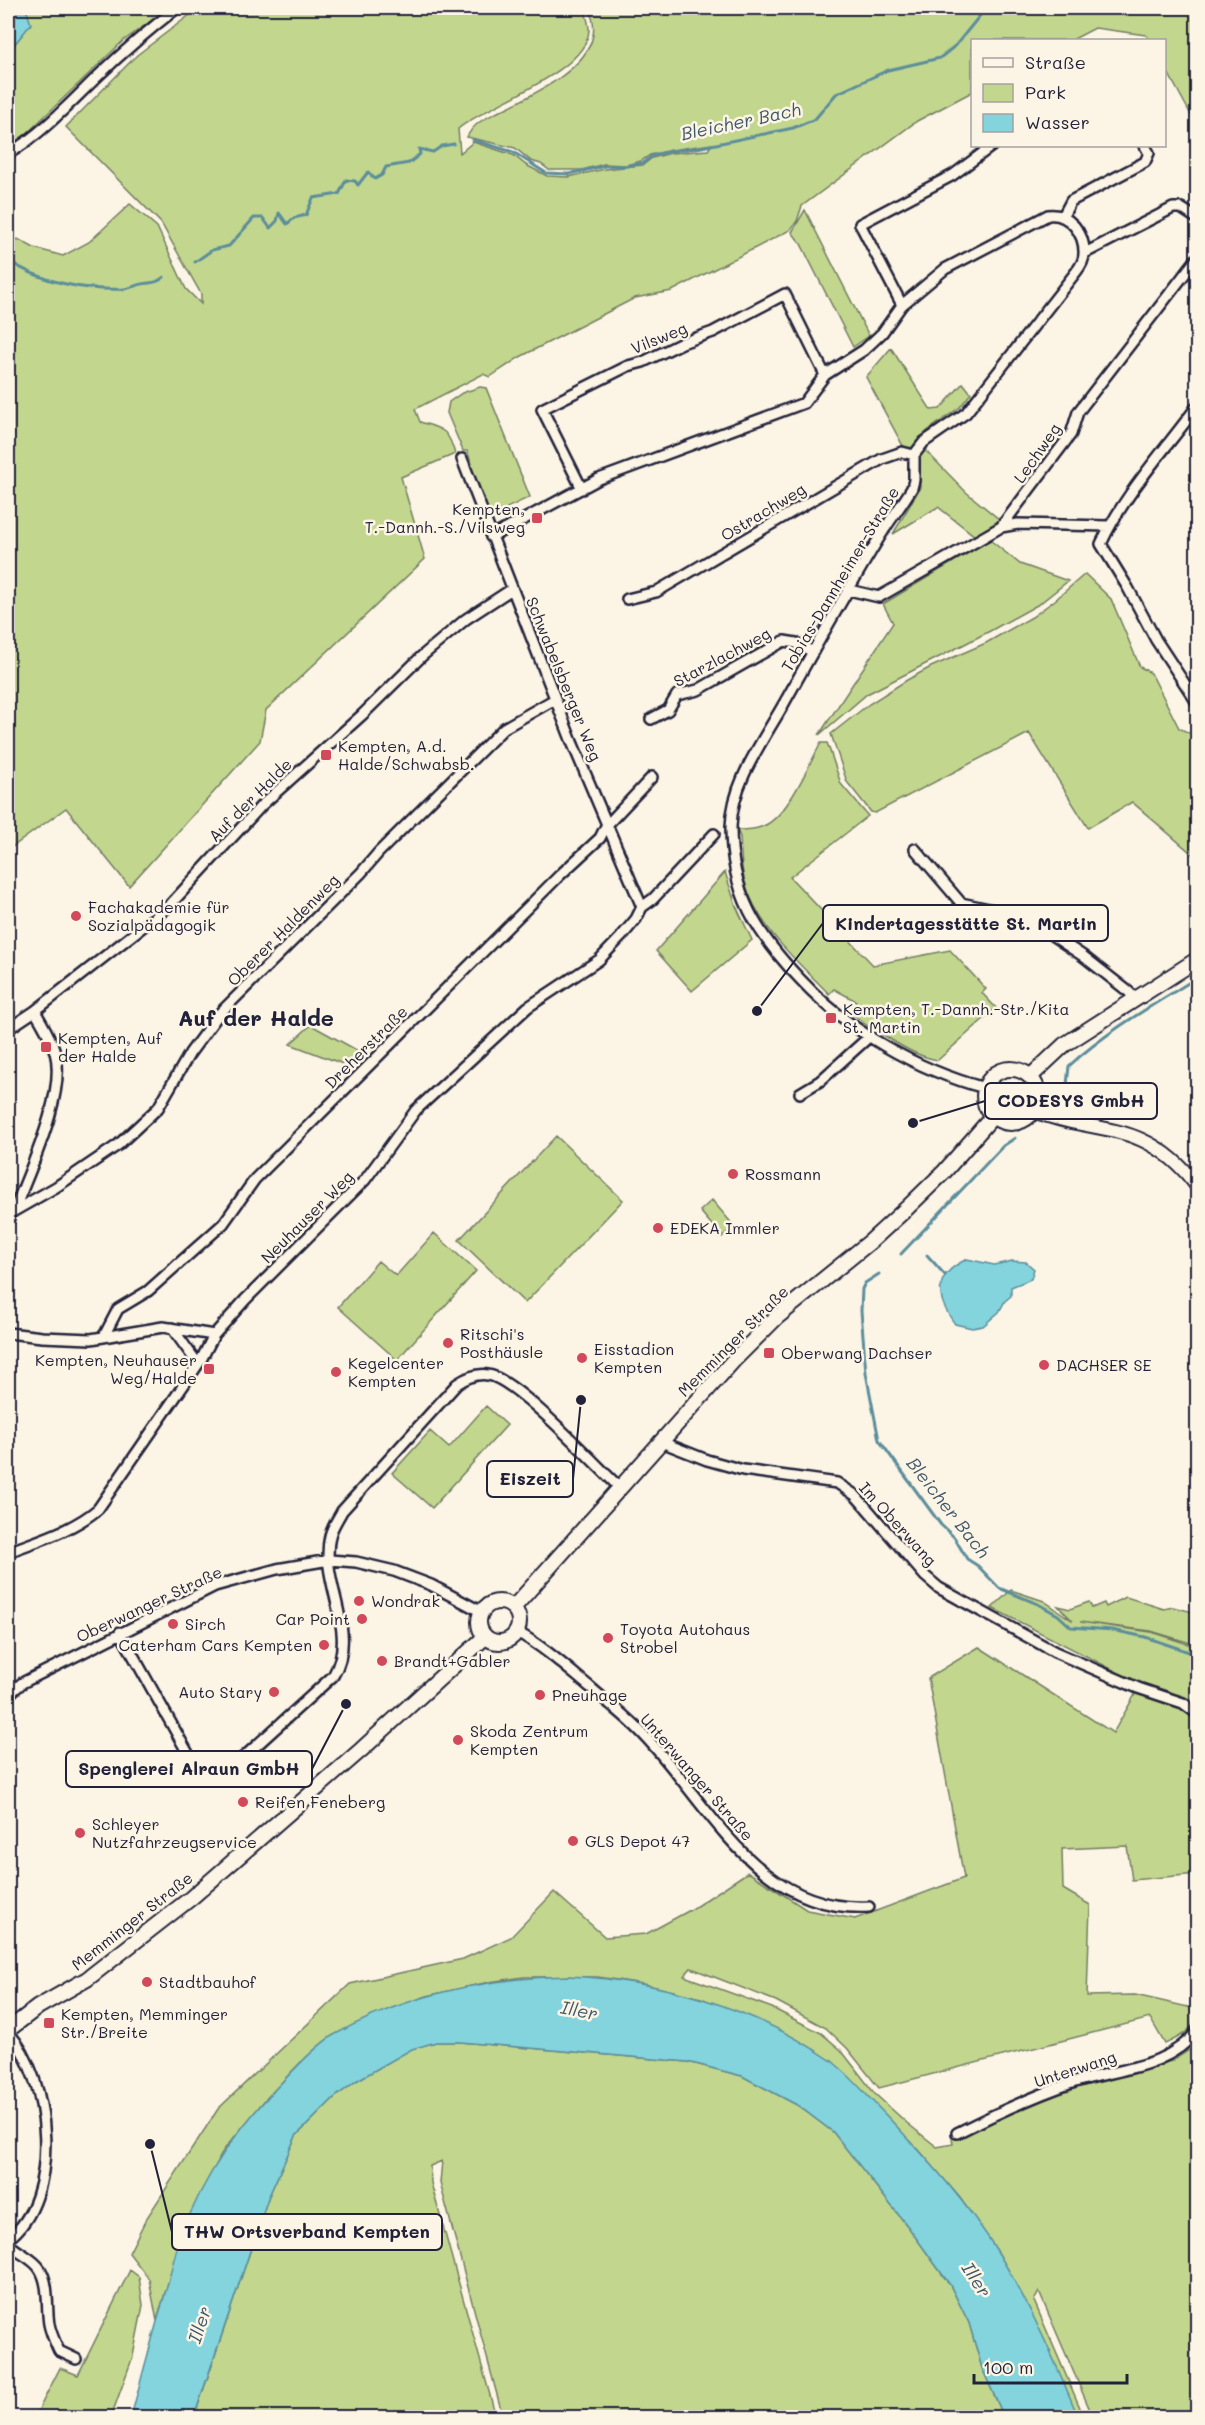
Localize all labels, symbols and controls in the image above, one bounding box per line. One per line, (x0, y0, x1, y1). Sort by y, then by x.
legend (971, 39, 1166, 147)
text: Straße (1025, 50, 1086, 74)
text: Park (1025, 80, 1066, 104)
water label: Bleicher Bach (679, 97, 803, 145)
text: Wasser (1025, 110, 1090, 134)
street label: Vilsweg (628, 317, 690, 358)
street label: Lechweg (1008, 419, 1065, 487)
street label: Ostrachweg (716, 478, 809, 545)
street label: Tobias-Dannheimer-Straße (776, 482, 903, 675)
place label: Kempten, T.-Dannh.-S./Vilsweg (365, 498, 525, 537)
marker: Kempten, T.-Dannh.-S./Vilsweg (530, 511, 544, 525)
street label: Schwabelsberger Weg (522, 594, 607, 764)
street label: Starzlachweg (670, 622, 774, 691)
place label: Kempten, A.d. Halde/Schwabsb. (338, 735, 475, 774)
marker: Kempten, A.d. Halde/Schwabsb. (319, 748, 333, 762)
street label: Auf der Halde (203, 753, 296, 846)
street label: Oberer Haldenweg (222, 869, 343, 990)
place label: Fachakademie für Sozialpädagogik (88, 896, 230, 935)
callout: Kindertagesstätte St. Martin (823, 905, 1108, 941)
marker: Fachakademie für Sozialpädagogik (69, 909, 83, 923)
text: Kindertagesstätte St. Martin (835, 911, 1097, 935)
place label: Kempten, T.-Dannh.-Str./Kita St. Martin (843, 998, 1069, 1037)
street label: Dreherstraße (320, 1001, 412, 1093)
district label: Auf der Halde (178, 1003, 334, 1032)
marker: Kempten, T.-Dannh.-Str./Kita St. Martin (824, 1011, 838, 1025)
place label: Kempten, Auf der Halde (58, 1027, 163, 1066)
marker: Kempten, Auf der Halde (39, 1040, 53, 1054)
callout: CODESYS GmbH (985, 1083, 1157, 1119)
text: CODESYS GmbH (997, 1088, 1145, 1112)
place label: Rossmann (745, 1163, 821, 1184)
street label: Neuhauser Weg (256, 1166, 357, 1267)
marker: Rossmann (726, 1167, 740, 1181)
place label: EDEKA Immler (670, 1217, 780, 1238)
marker: EDEKA Immler (651, 1221, 665, 1235)
street label: Memminger Straße (673, 1281, 793, 1401)
place label: Ritschi's Posthäusle (460, 1323, 544, 1362)
marker: Ritschi's Posthäusle (441, 1336, 455, 1350)
place label: Eisstadion Kempten (594, 1338, 674, 1377)
place label: Oberwang Dachser (781, 1342, 933, 1363)
marker: Oberwang Dachser (762, 1346, 776, 1360)
place label: Kempten, Neuhauser Weg/Halde (35, 1349, 197, 1388)
marker: Eisstadion Kempten (575, 1351, 589, 1365)
place label: Kegelcenter Kempten (348, 1352, 444, 1391)
place label: DACHSER SE (1056, 1354, 1152, 1375)
marker: DACHSER SE (1037, 1358, 1051, 1372)
marker: Kempten, Neuhauser Weg/Halde (202, 1362, 216, 1376)
marker: Kegelcenter Kempten (329, 1365, 343, 1379)
water label: Bleicher Bach (902, 1452, 996, 1563)
callout: Eiszeit (487, 1461, 573, 1497)
text: Eiszeit (499, 1466, 561, 1490)
street label: Im Oberwang (855, 1477, 942, 1570)
street label: Oberwanger Straße (73, 1561, 225, 1647)
place label: Wondrak (371, 1590, 440, 1611)
marker: Wondrak (352, 1594, 366, 1608)
place label: Car Point (275, 1608, 350, 1629)
marker: Car Point (355, 1612, 369, 1626)
place label: Sirch (185, 1613, 225, 1634)
marker: Sirch (166, 1617, 180, 1631)
place label: Toyota Autohaus Strobel (620, 1618, 750, 1657)
marker: Toyota Autohaus Strobel (601, 1631, 615, 1645)
place label: Caterham Cars Kempten (118, 1634, 312, 1655)
marker: Caterham Cars Kempten (317, 1638, 331, 1652)
place label: Brandt+Gabler (394, 1650, 511, 1671)
marker: Brandt+Gabler (375, 1654, 389, 1668)
place label: Auto Stary (178, 1681, 262, 1702)
place label: Pneuhage (552, 1684, 627, 1705)
marker: Auto Stary (267, 1685, 281, 1699)
marker: Pneuhage (533, 1688, 547, 1702)
street label: Unterwanger Straße (636, 1709, 759, 1845)
place label: Skoda Zentrum Kempten (470, 1720, 588, 1759)
marker: Skoda Zentrum Kempten (451, 1733, 465, 1747)
callout: Spenglerei Alraun GmbH (66, 1751, 312, 1787)
text: Spenglerei Alraun GmbH (78, 1756, 300, 1780)
place label: Reifen Feneberg (255, 1791, 385, 1812)
marker: Reifen Feneberg (236, 1795, 250, 1809)
place label: Schleyer Nutzfahrzeugservice (92, 1813, 257, 1852)
marker: Schleyer Nutzfahrzeugservice (73, 1826, 87, 1840)
place label: GLS Depot 47 (585, 1830, 690, 1851)
marker: GLS Depot 47 (566, 1834, 580, 1848)
street label: Memminger Straße (67, 1867, 197, 1975)
place label: Stadtbauhof (159, 1971, 257, 1992)
marker: Stadtbauhof (140, 1975, 154, 1989)
water label: Iller (559, 1995, 600, 2025)
place label: Kempten, Memminger Str./Breite (61, 2003, 228, 2042)
marker: Kempten, Memminger Str./Breite (42, 2016, 56, 2030)
street label: Unterwang (1031, 2045, 1119, 2092)
callout: THW Ortsverband Kempten (172, 2214, 442, 2250)
text: THW Ortsverband Kempten (184, 2219, 430, 2243)
water label: Iller (957, 2257, 997, 2302)
water label: Iller (182, 2303, 216, 2346)
scale bar (974, 2347, 1127, 2385)
text: 100 m (983, 2355, 1033, 2379)

